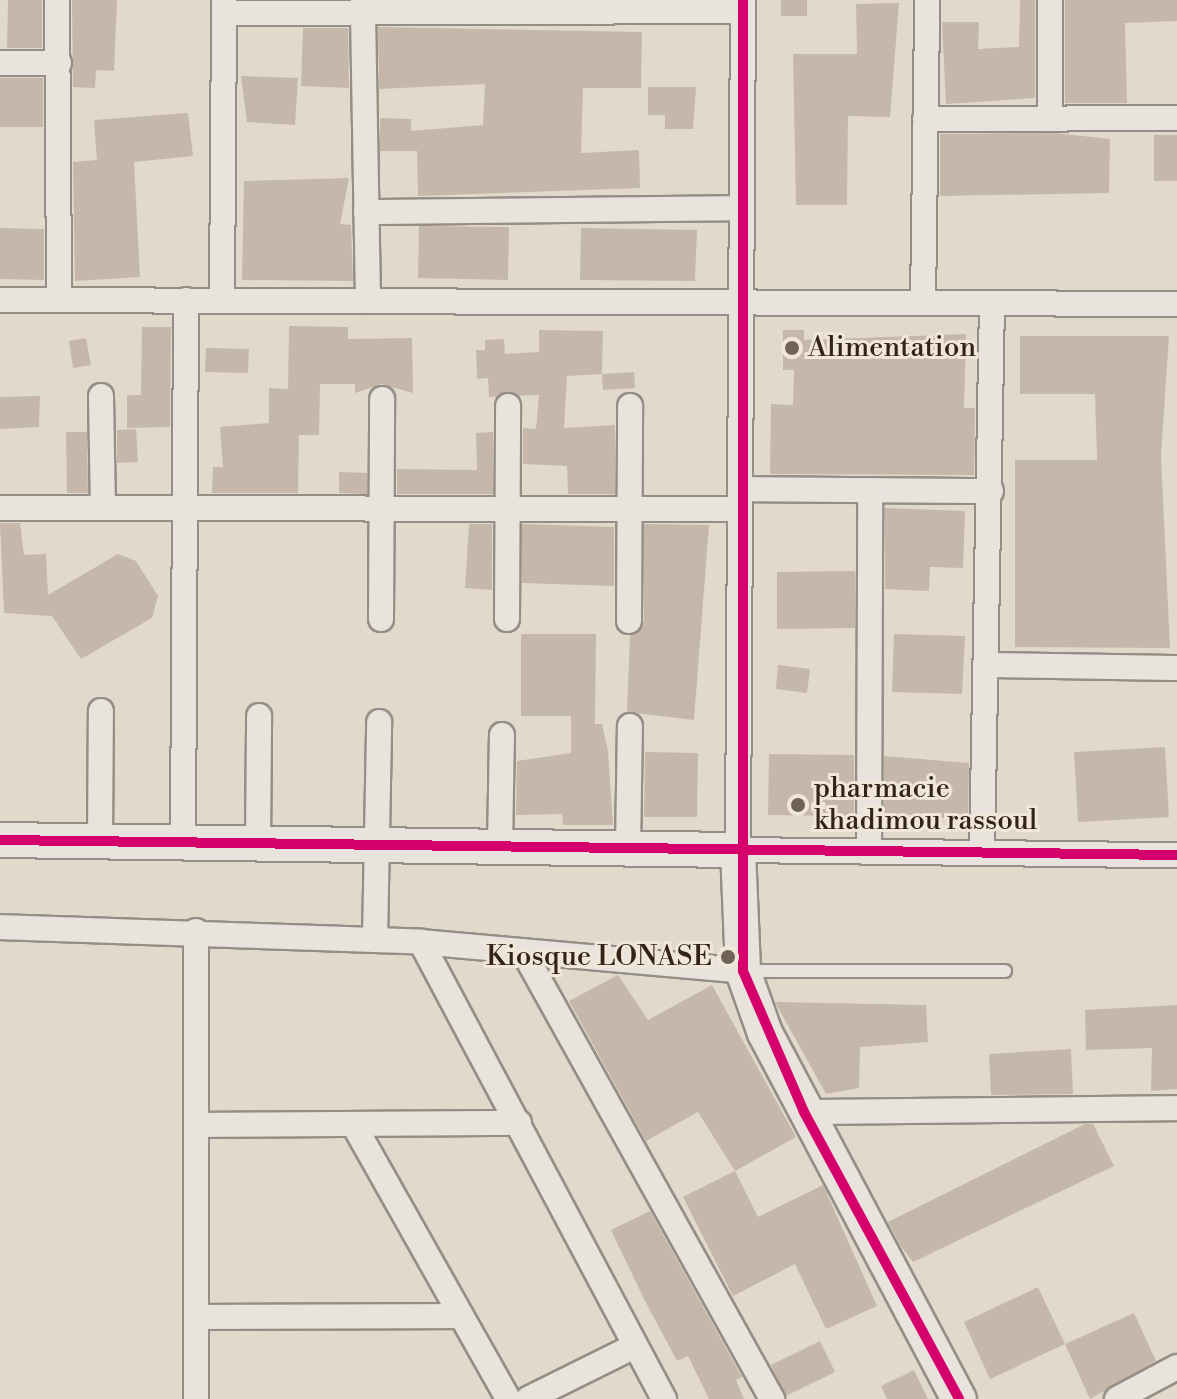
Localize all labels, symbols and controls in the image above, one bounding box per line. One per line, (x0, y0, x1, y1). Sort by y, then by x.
place label: Alimentation (808, 331, 976, 365)
marker: Alimentation (783, 339, 801, 357)
place label: pharmacie khadimou rassoul (814, 772, 1037, 838)
marker: pharmacie khadimou rassoul (789, 796, 807, 814)
place label: Kiosque LONASE (486, 940, 712, 974)
marker: Kiosque LONASE (719, 948, 737, 966)

